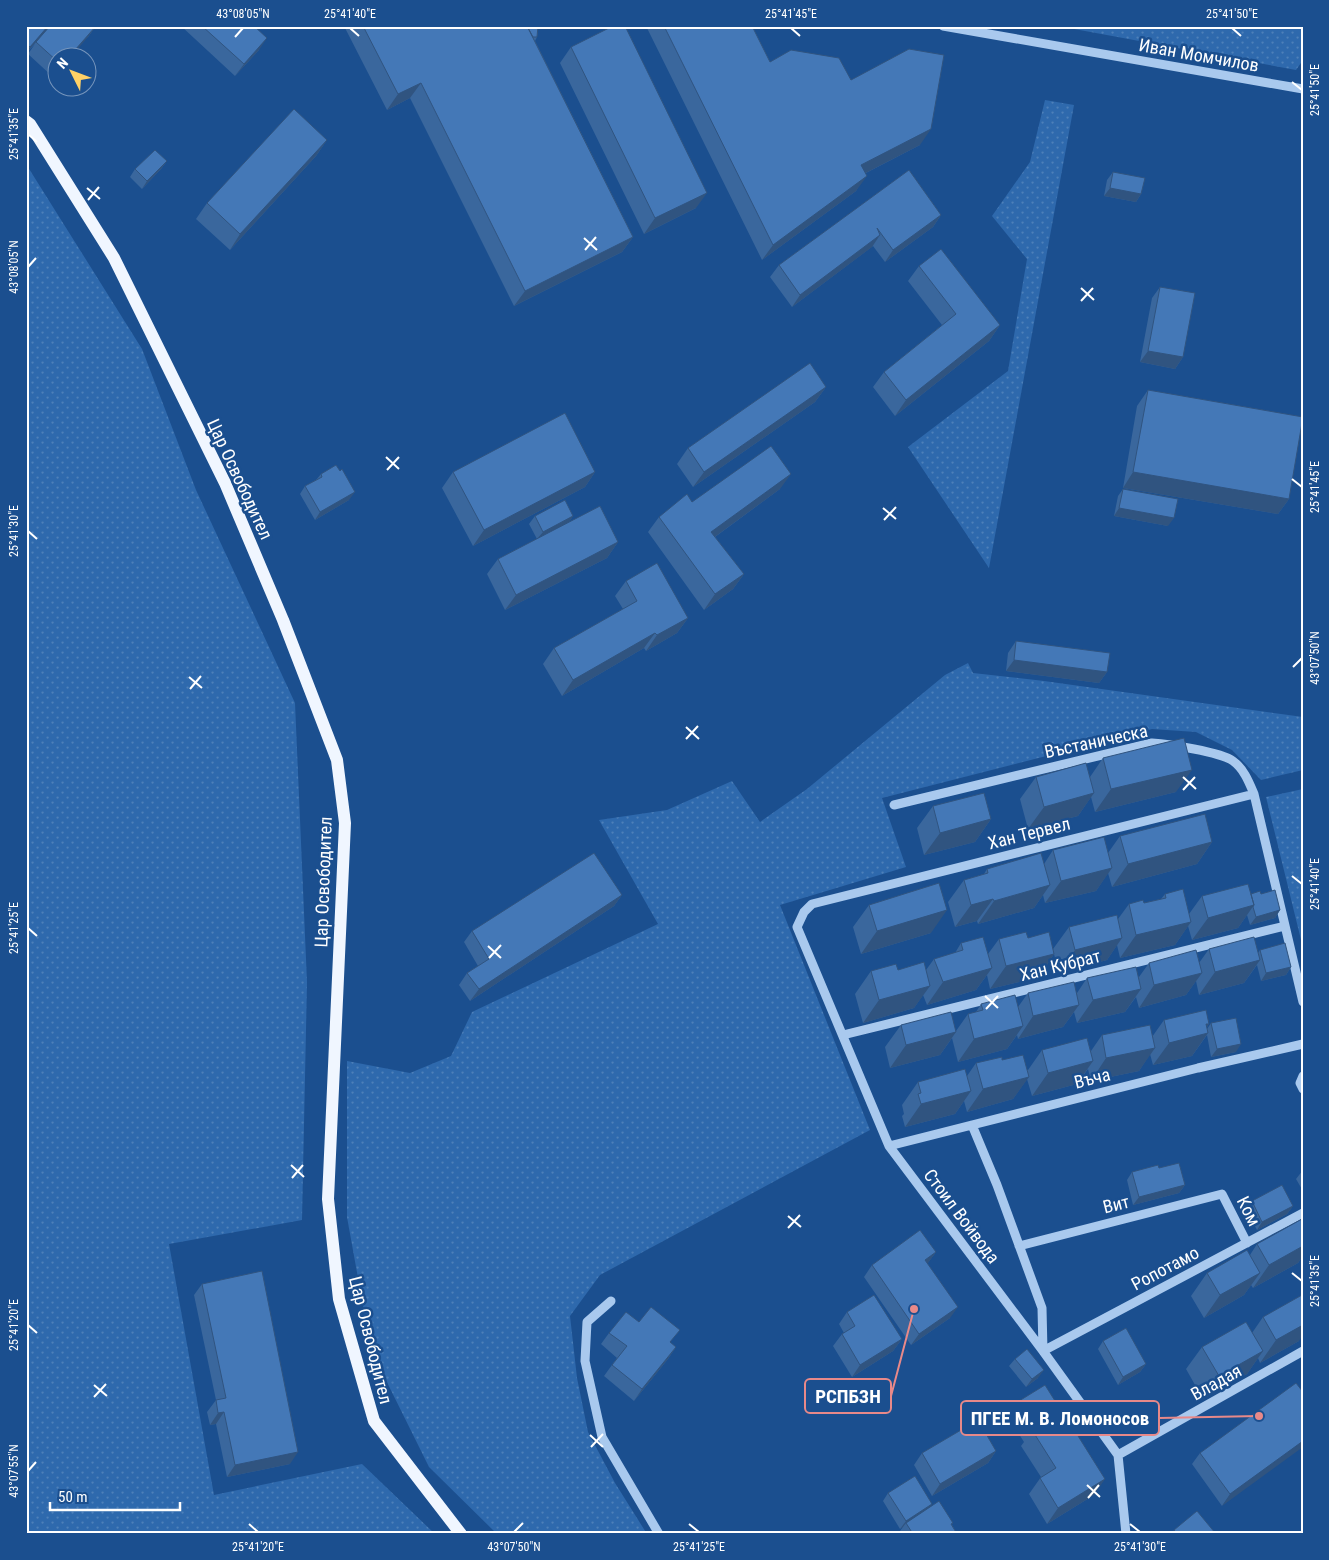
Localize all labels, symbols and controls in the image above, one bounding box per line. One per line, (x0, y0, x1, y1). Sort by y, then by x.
text: 43°08'05"N (216, 7, 270, 21)
text: 25°41'40"E (324, 7, 376, 21)
text: 25°41'45"E (765, 7, 817, 21)
text: 25°41'50"E (1206, 7, 1258, 21)
street label: Иван Момчилов (1137, 34, 1261, 76)
north arrow (48, 48, 98, 98)
text: N (54, 55, 71, 72)
text: 25°41'50"E (1308, 64, 1322, 116)
text: 25°41'35"E (7, 108, 21, 160)
text: 43°08'05"N (7, 240, 21, 294)
street label: Цар Освободител (203, 415, 277, 543)
text: 25°41'45"E (1308, 461, 1322, 513)
text: 25°41'30"E (7, 505, 21, 557)
text: 43°07'50"N (1308, 631, 1322, 685)
street label: Въстаническа (1042, 720, 1150, 762)
street label: Хан Тервел (986, 813, 1072, 853)
street label: Цар Освободител (310, 816, 336, 948)
text: 25°41'40"E (1308, 858, 1322, 910)
text: 25°41'25"E (7, 902, 21, 954)
street label: Хан Кубрат (1017, 945, 1103, 985)
street label: Въча (1072, 1063, 1112, 1093)
street label: Стоил Войвода (920, 1165, 1004, 1267)
street label: Вит (1101, 1191, 1132, 1217)
street label: Ком (1233, 1193, 1265, 1229)
street label: Ропотамо (1128, 1241, 1202, 1295)
text: 25°41'35"E (1308, 1255, 1322, 1307)
street label: Цар Освободител (345, 1274, 397, 1406)
text: 25°41'20"E (7, 1299, 21, 1351)
street label: Владая (1187, 1360, 1245, 1404)
callout: РСПБЗН (805, 1379, 891, 1413)
text: РСПБЗН (815, 1385, 881, 1408)
callout: ПГЕЕ М. В. Ломоносов (961, 1401, 1159, 1435)
text: ПГЕЕ М. В. Ломоносов (971, 1407, 1149, 1430)
text: 43°07'55"N (7, 1444, 21, 1498)
scale bar (50, 1480, 180, 1512)
text: 50 m (58, 1488, 88, 1506)
text: 25°41'20"E (232, 1540, 284, 1554)
text: 43°07'50"N (487, 1540, 541, 1554)
text: 25°41'25"E (673, 1540, 725, 1554)
text: 25°41'30"E (1114, 1540, 1166, 1554)

